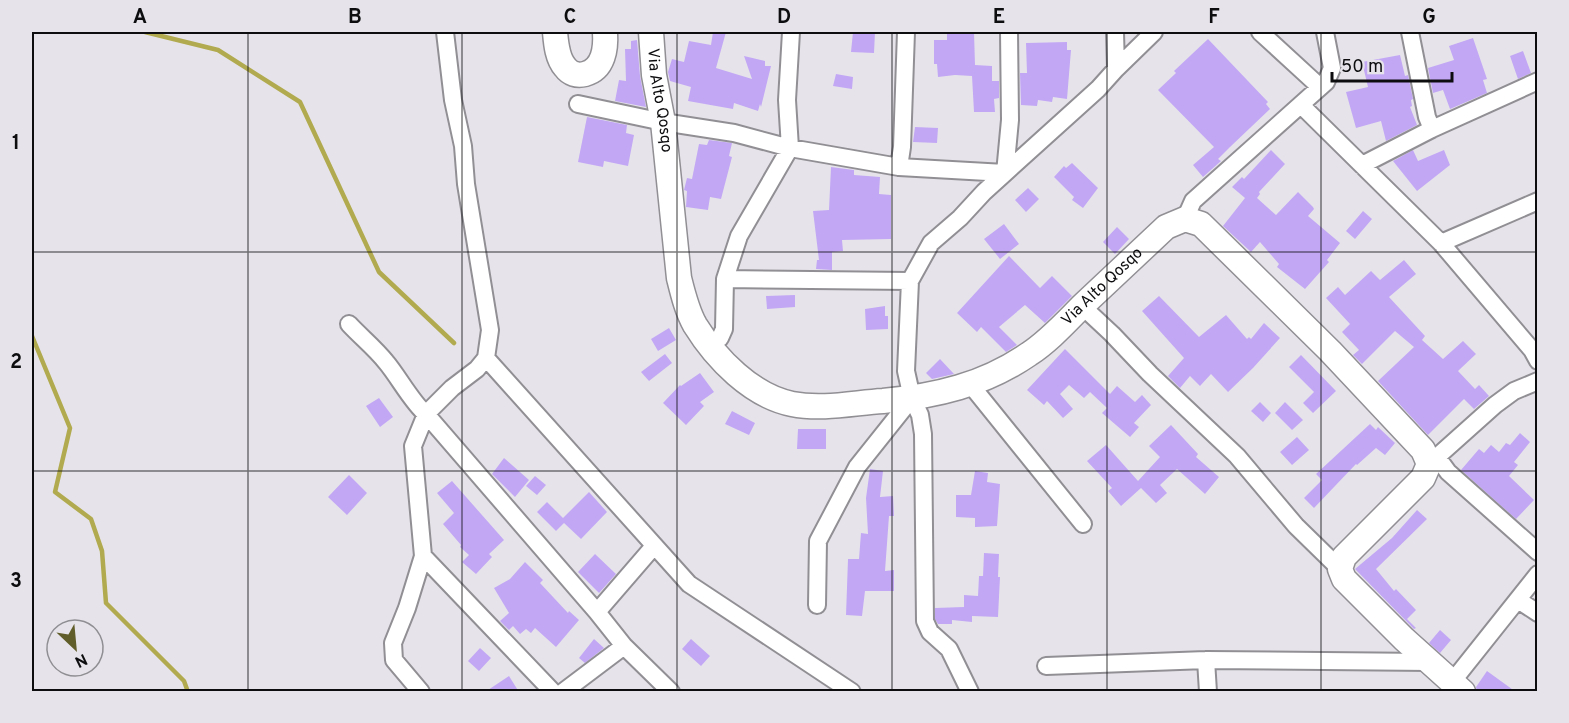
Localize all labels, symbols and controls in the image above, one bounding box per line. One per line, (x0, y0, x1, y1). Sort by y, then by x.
text: A (133, 5, 147, 31)
text: B (348, 5, 362, 31)
text: C (564, 5, 576, 31)
text: D (777, 5, 791, 31)
text: E (993, 5, 1005, 31)
text: F (1208, 5, 1220, 31)
text: G (1422, 5, 1436, 31)
scale bar (1332, 45, 1452, 83)
street label: Via Alto Qosqo (642, 48, 676, 154)
text: 50 m (1341, 56, 1383, 79)
text: 1 (12, 131, 20, 157)
street label: Via Alto Qosqo (1058, 243, 1148, 331)
text: 2 (10, 350, 22, 376)
text: 3 (10, 569, 22, 595)
north arrow (45, 618, 105, 678)
text: N (71, 648, 90, 671)

